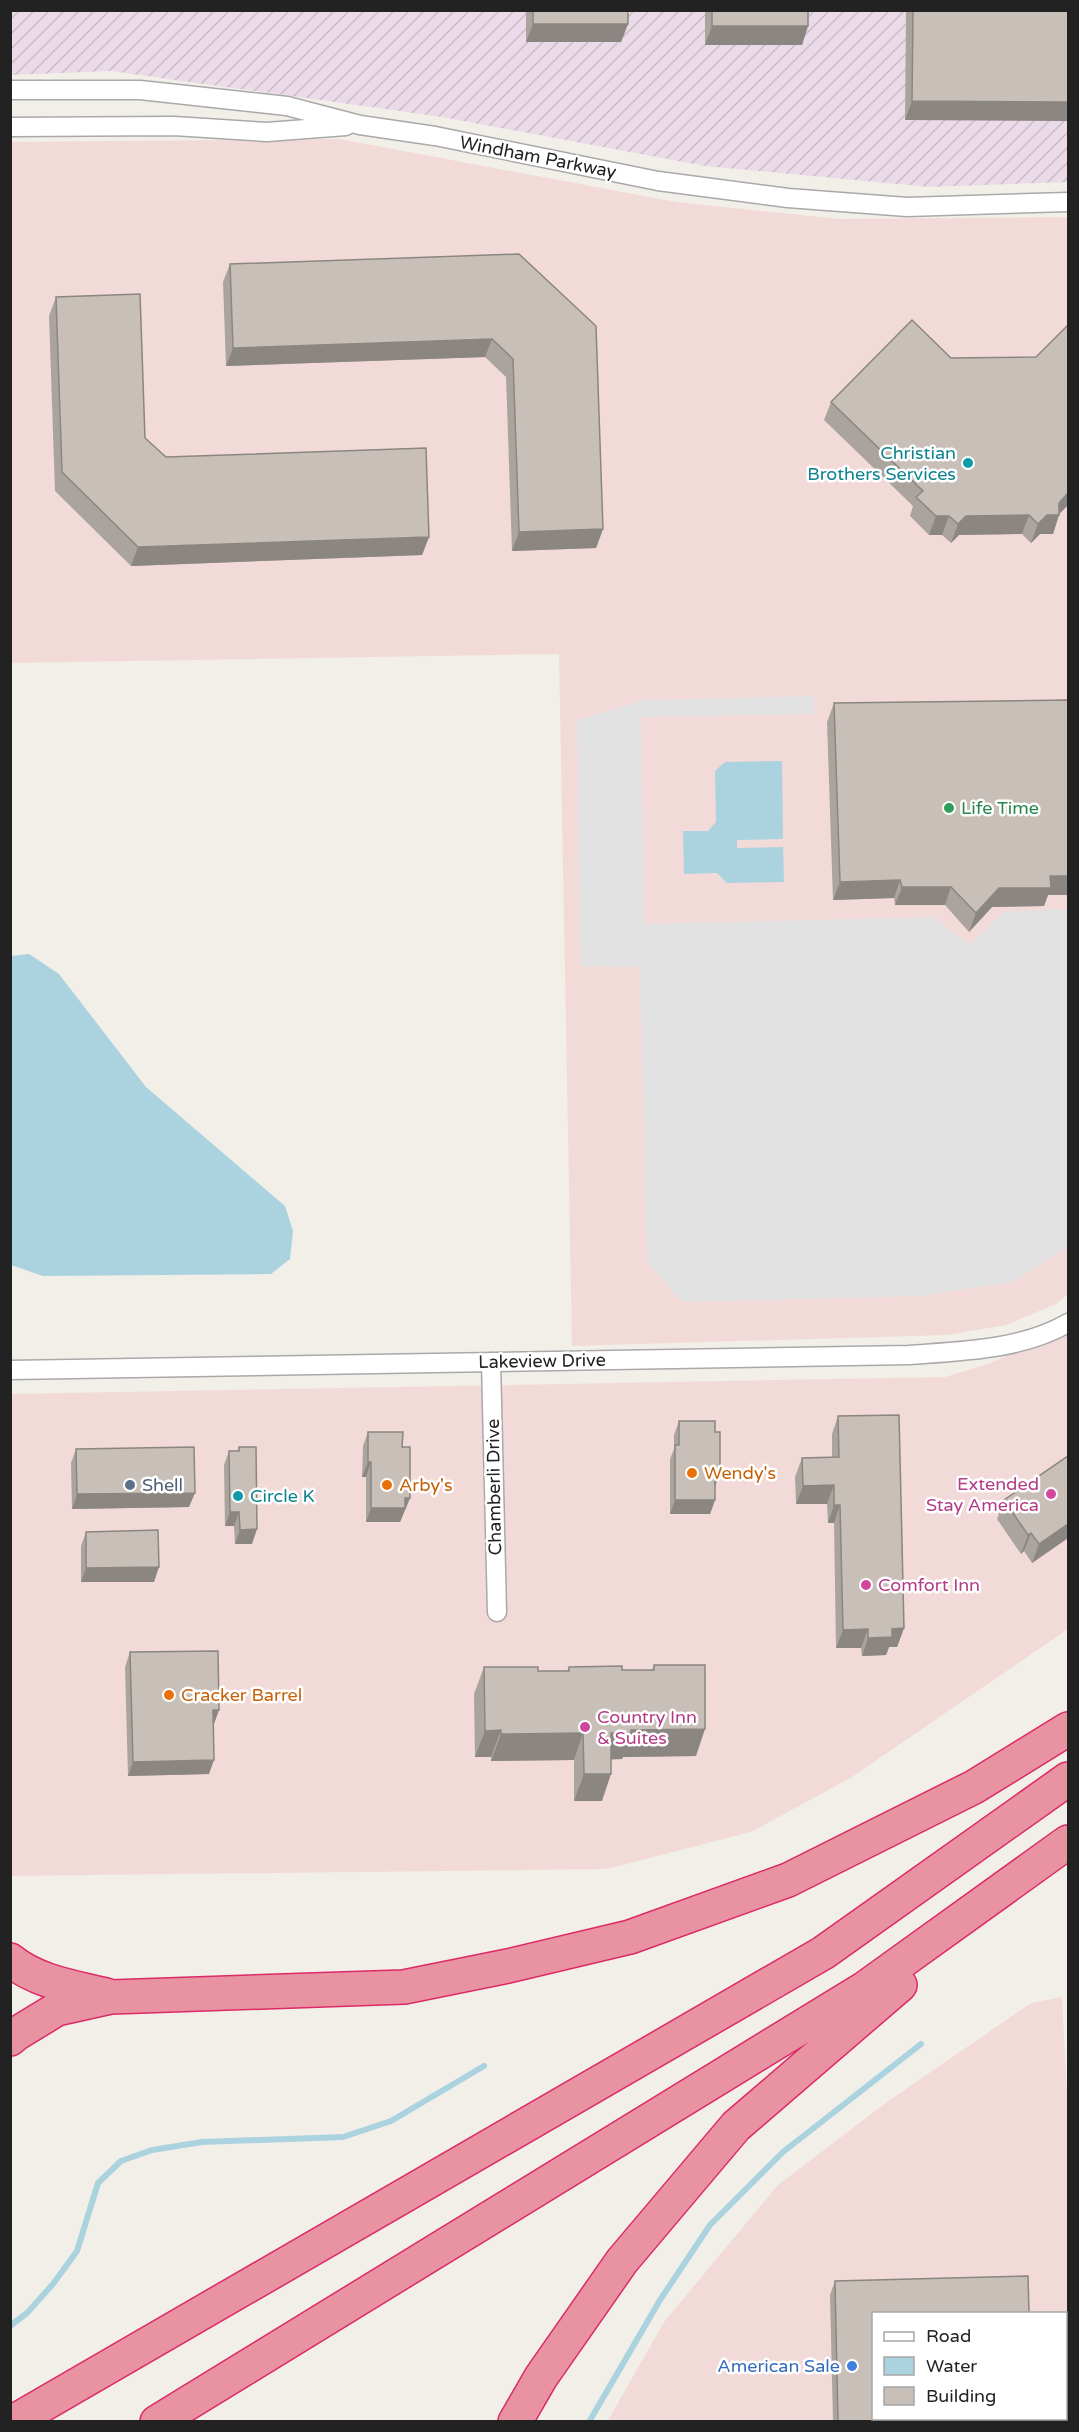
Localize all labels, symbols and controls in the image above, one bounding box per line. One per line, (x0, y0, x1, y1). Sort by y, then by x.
street label: Windham Parkway (458, 131, 619, 183)
place label: Christian Brothers Services (807, 442, 956, 485)
marker: Christian Brothers Services (961, 456, 975, 470)
place label: Life Time (961, 797, 1039, 819)
marker: Life Time (942, 801, 956, 815)
street label: Lakeview Drive (478, 1349, 606, 1373)
street label: Chamberli Drive (482, 1419, 506, 1555)
place label: Wendy's (704, 1462, 776, 1484)
marker: Wendy's (685, 1466, 699, 1480)
place label: Extended Stay America (926, 1473, 1039, 1516)
place label: Shell (142, 1474, 183, 1496)
place label: Arby's (399, 1474, 453, 1496)
marker: Shell (123, 1478, 137, 1492)
marker: Arby's (380, 1478, 394, 1492)
place label: Circle K (250, 1485, 315, 1507)
marker: Extended Stay America (1044, 1487, 1058, 1501)
marker: Circle K (231, 1489, 245, 1503)
place label: Comfort Inn (878, 1574, 980, 1596)
marker: Comfort Inn (859, 1578, 873, 1592)
place label: Cracker Barrel (181, 1684, 302, 1706)
marker: Cracker Barrel (162, 1688, 176, 1702)
place label: Country Inn & Suites (597, 1706, 697, 1749)
marker: Country Inn & Suites (578, 1720, 592, 1734)
legend (872, 2312, 1067, 2420)
text: Road (926, 2325, 971, 2347)
place label: American Sale (717, 2355, 840, 2377)
text: Water (926, 2355, 977, 2377)
marker: American Sale (845, 2359, 859, 2373)
text: Building (926, 2385, 996, 2407)

